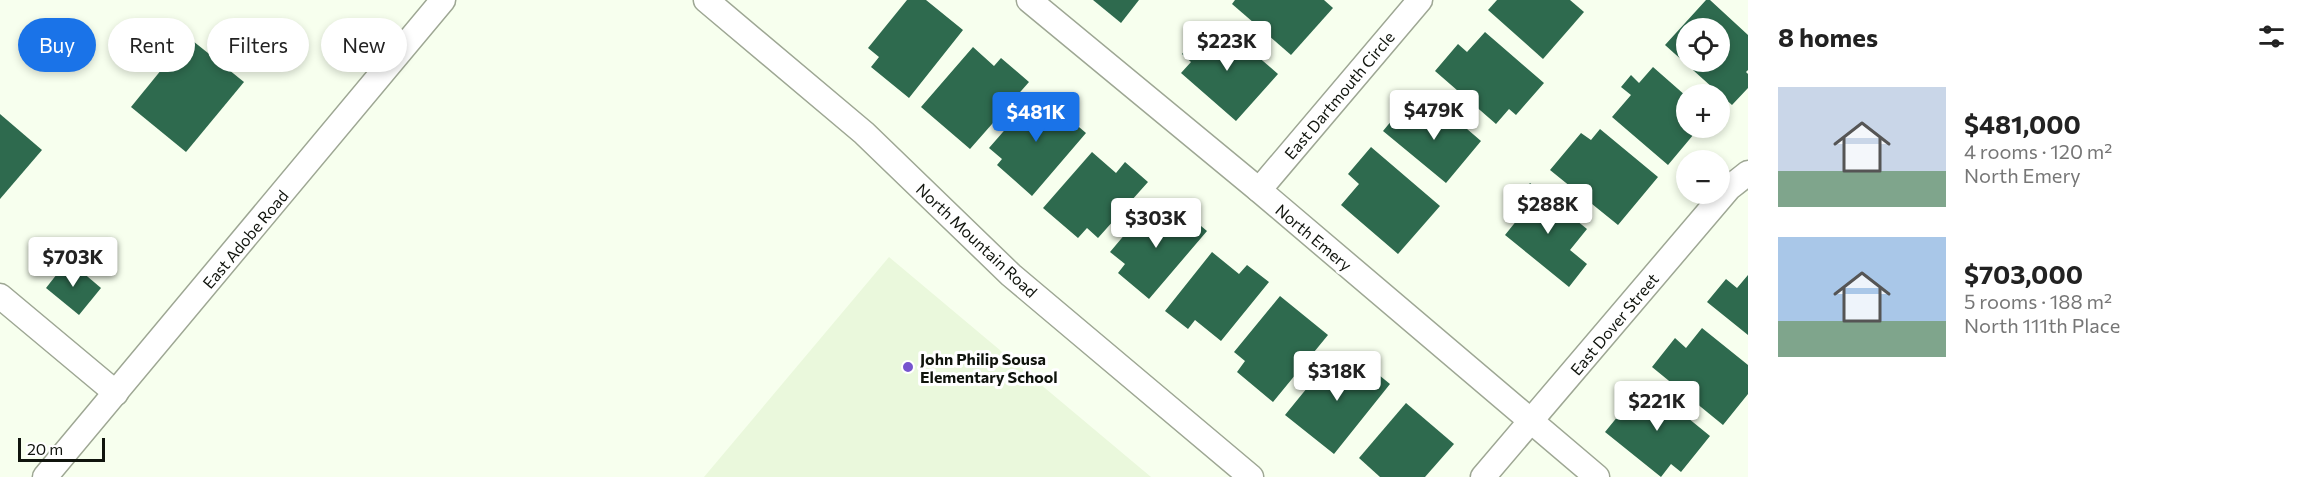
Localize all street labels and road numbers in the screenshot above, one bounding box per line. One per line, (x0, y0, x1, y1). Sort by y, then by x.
street label: East Dartmouth Circle (1280, 27, 1398, 163)
street label: North Mountain Road (913, 179, 1041, 301)
street label: East Adobe Road (198, 186, 292, 292)
street label: North Emery (1272, 200, 1356, 274)
street label: East Dover Street (1566, 269, 1662, 379)

